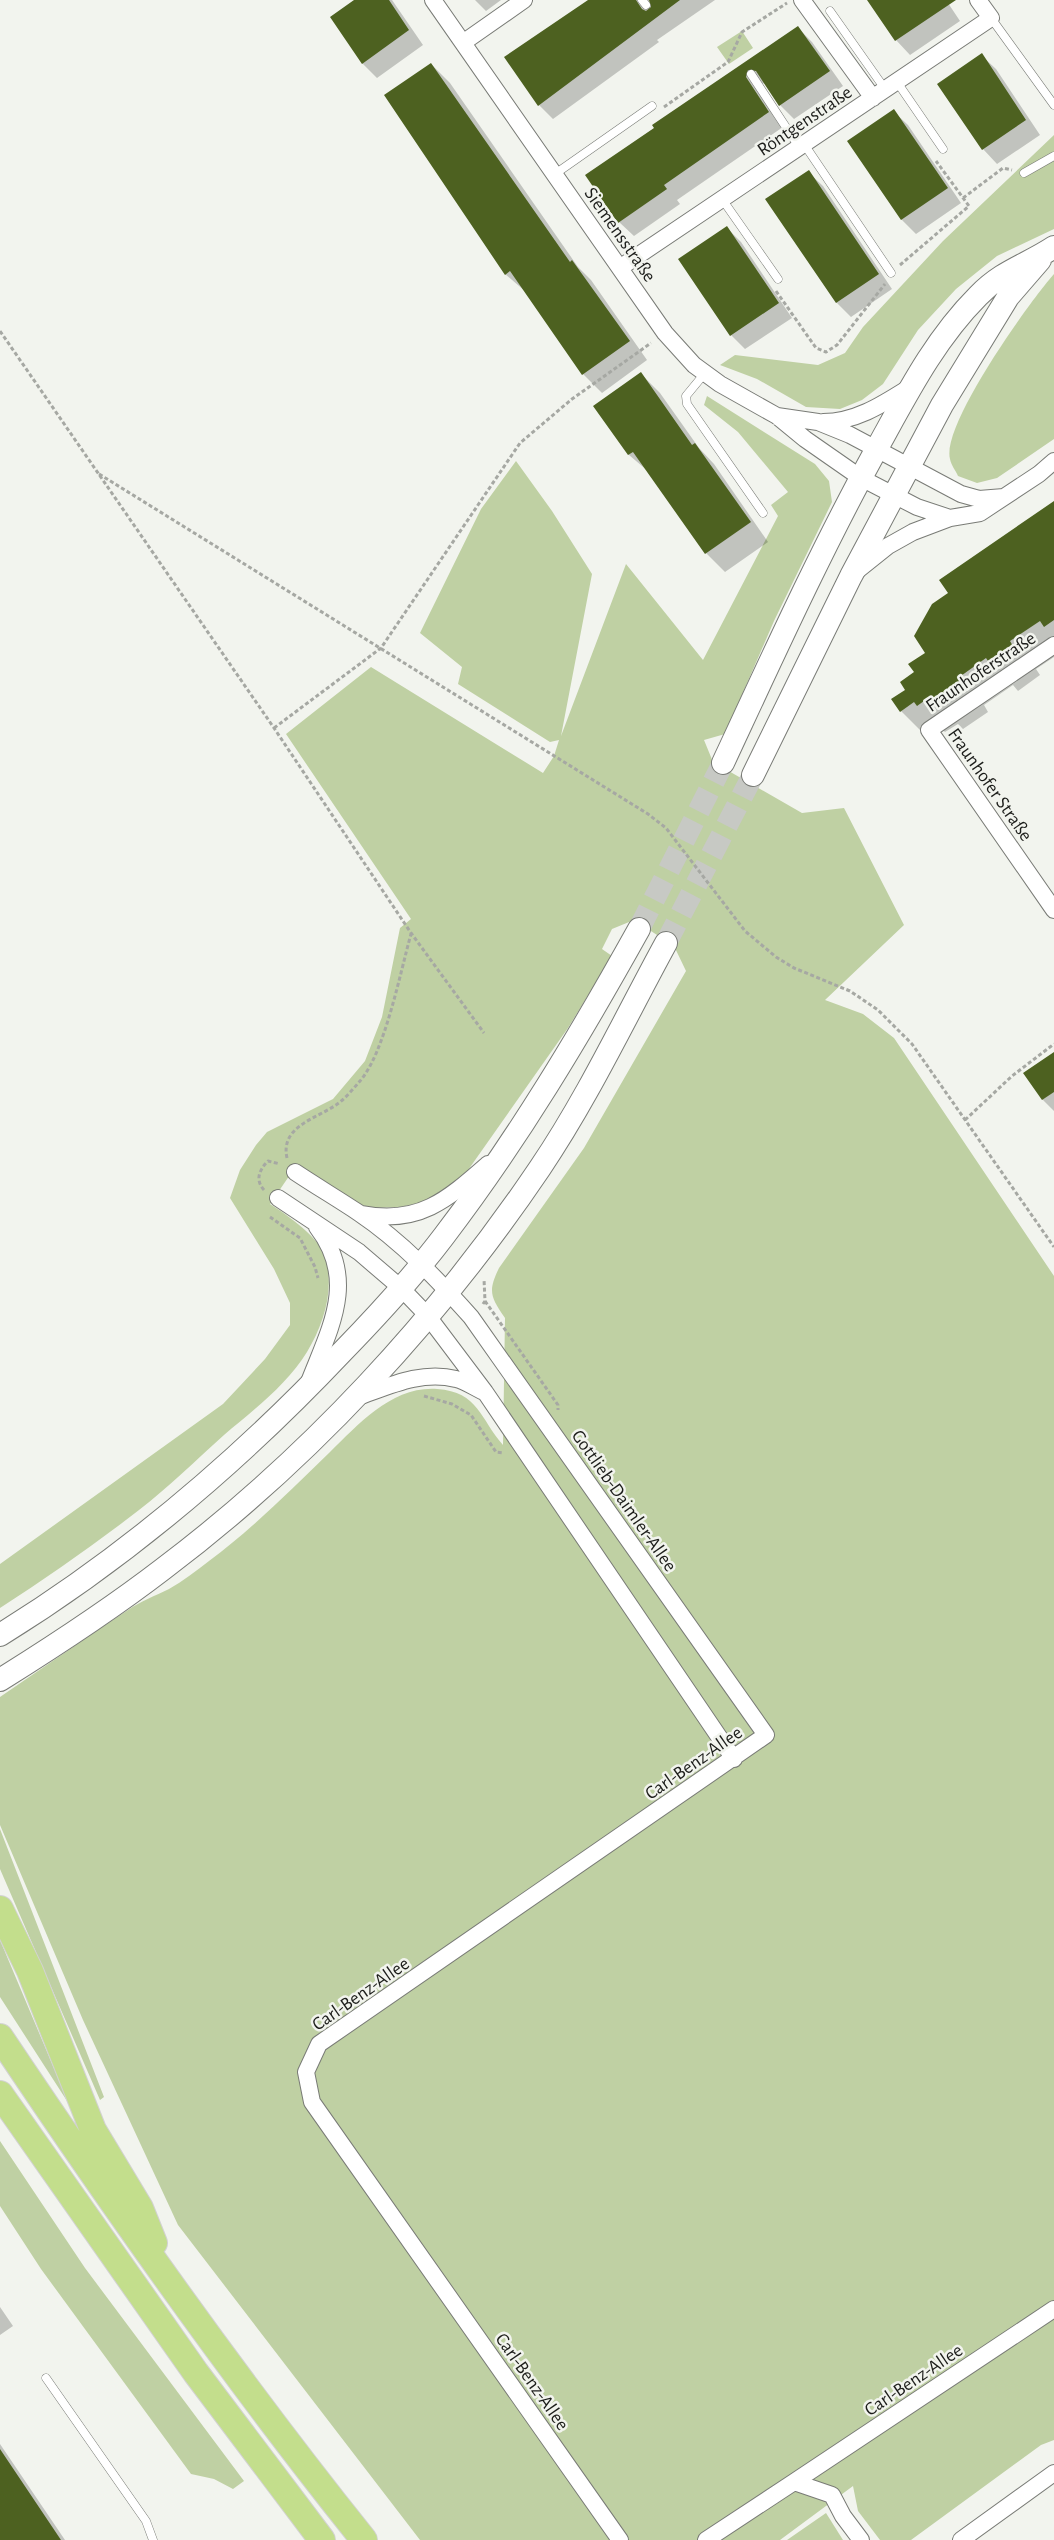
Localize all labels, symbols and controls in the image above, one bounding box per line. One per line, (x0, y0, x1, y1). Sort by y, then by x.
street label: Röntgenstraße (754, 83, 856, 160)
street label: Siemensstraße (580, 184, 659, 285)
street label: Fraunhoferstraße (923, 629, 1039, 716)
street label: Fraunhofer Straße (944, 725, 1036, 845)
street label: Gottlieb-Daimler-Allee (568, 1427, 680, 1575)
street label: Carl-Benz-Allee (642, 1723, 746, 1804)
street label: Carl-Benz-Allee (309, 1954, 413, 2035)
street label: Carl-Benz-Allee (491, 2330, 572, 2434)
street label: Carl-Benz-Allee (861, 2341, 966, 2420)

